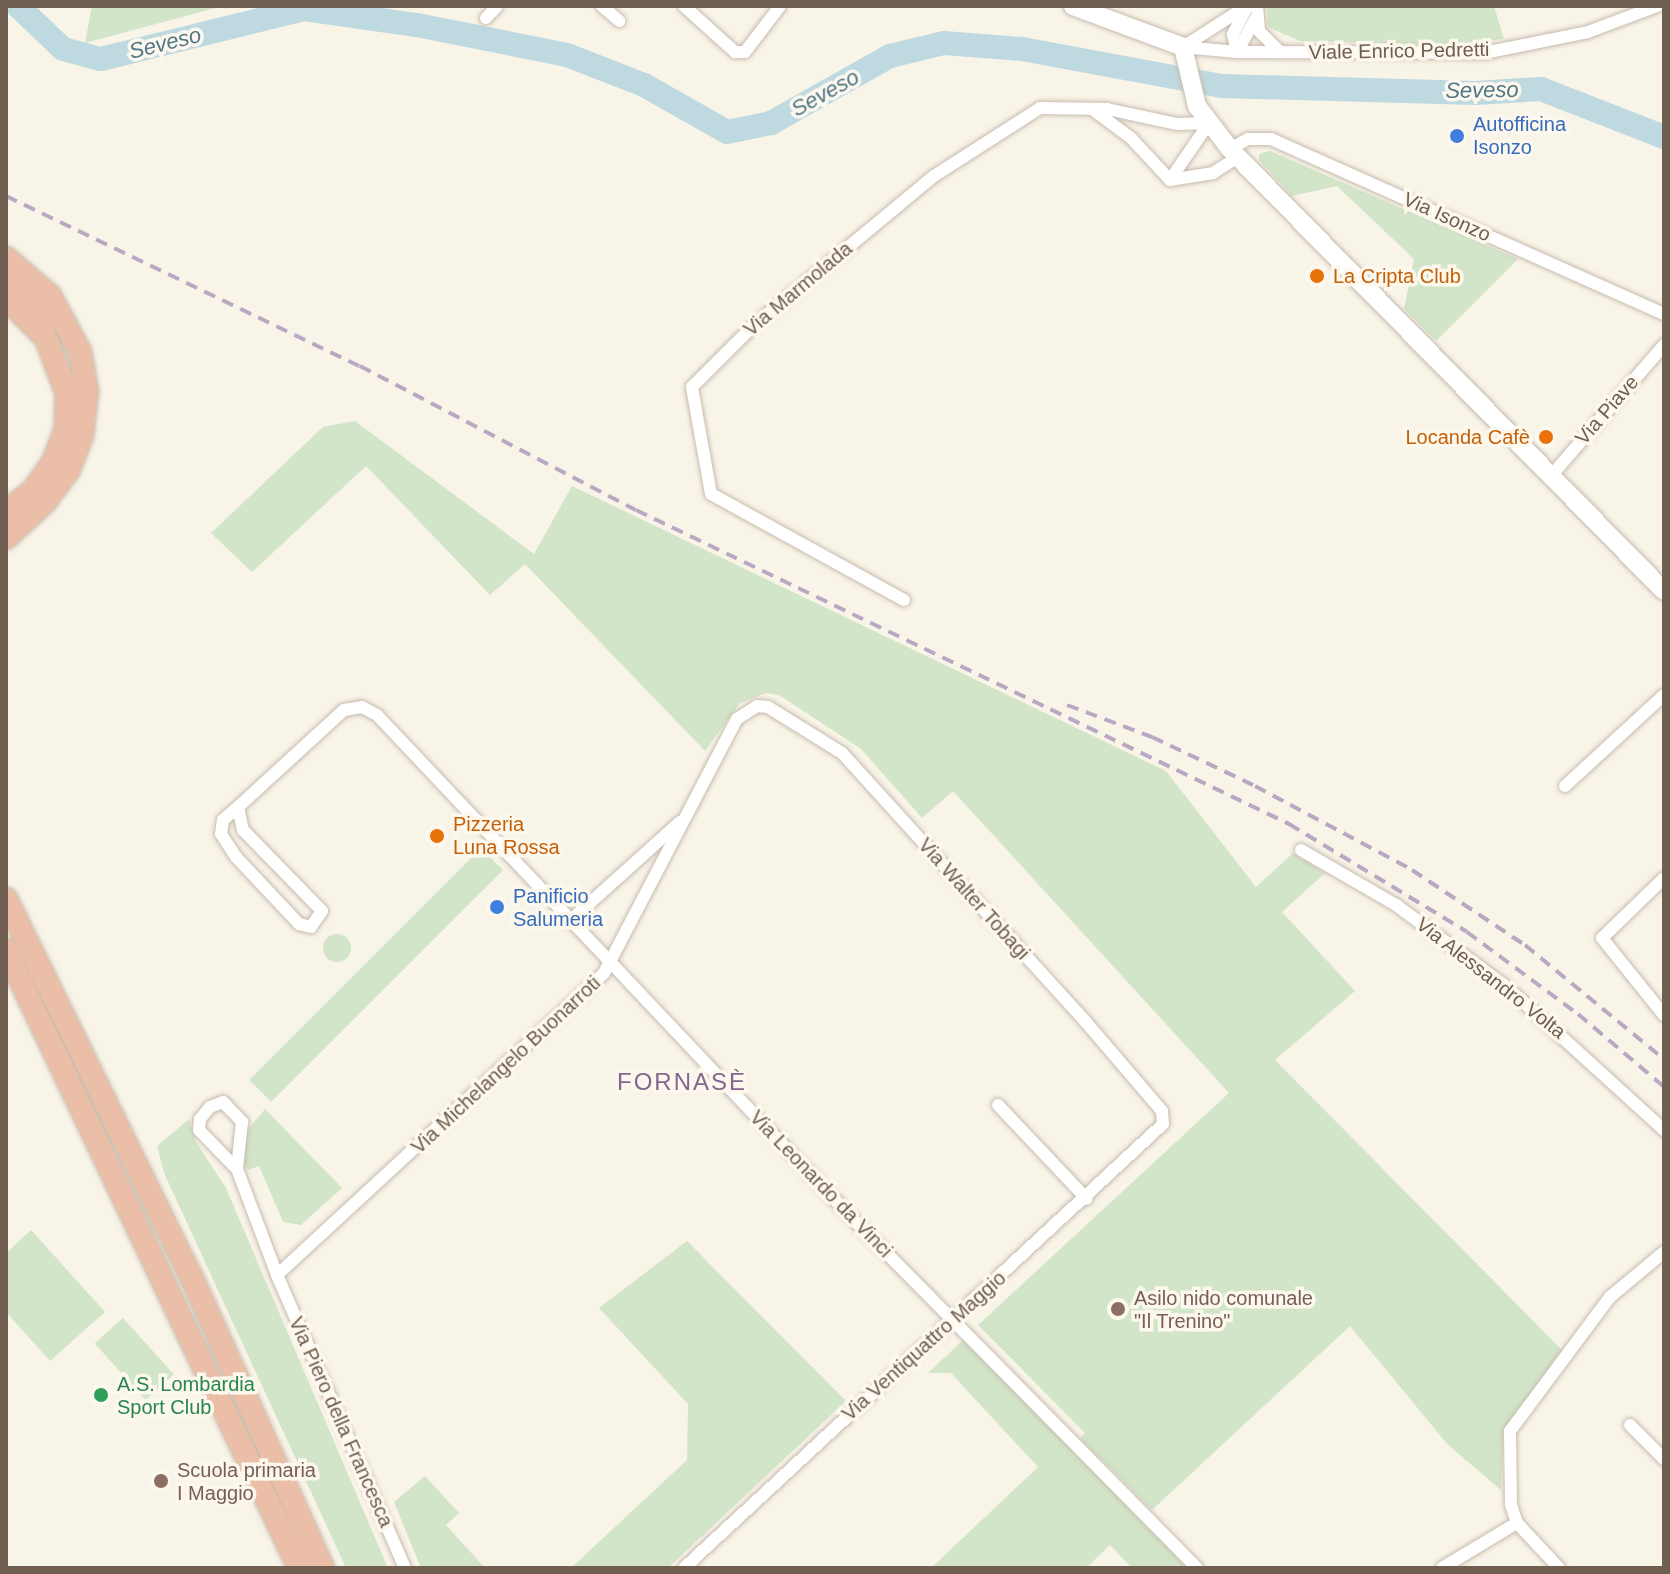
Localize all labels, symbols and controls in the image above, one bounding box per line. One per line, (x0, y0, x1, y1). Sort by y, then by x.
water label: Seveso (126, 21, 204, 65)
street label: Viale Enrico Pedretti (1308, 37, 1490, 65)
water label: Seveso (787, 64, 863, 122)
water label: Seveso (1445, 76, 1519, 104)
place label: Autofficina Isonzo (1473, 112, 1566, 159)
marker: Autofficina Isonzo (1448, 127, 1466, 145)
street label: Via Isonzo (1400, 187, 1494, 247)
street label: Via Marmolada (739, 237, 857, 341)
place label: La Cripta Club (1333, 264, 1461, 288)
marker: La Cripta Club (1308, 267, 1326, 285)
street label: Via Piave (1570, 370, 1644, 450)
place label: Locanda Cafè (1405, 425, 1530, 449)
marker: Locanda Cafè (1537, 428, 1555, 446)
place label: Pizzeria Luna Rossa (453, 812, 560, 859)
marker: Pizzeria Luna Rossa (428, 827, 446, 845)
street label: Via Walter Tobagi (913, 833, 1035, 965)
place label: Panificio Salumeria (513, 884, 603, 931)
marker: Panificio Salumeria (488, 898, 506, 916)
street label: Via Alessandro Volta (1411, 912, 1571, 1044)
street label: Via Michelangelo Buonarroti (406, 971, 606, 1159)
district label: FORNASÈ (617, 1068, 747, 1096)
street label: Via Leonardo da Vinci (745, 1106, 897, 1262)
street label: Via Ventiquattro Maggio (837, 1266, 1011, 1426)
place label: Asilo nido comunale "Il Trenino" (1134, 1286, 1313, 1333)
marker: Asilo nido comunale "Il Trenino" (1109, 1300, 1127, 1318)
street label: Via Piero della Francesca (284, 1313, 398, 1531)
place label: A.S. Lombardia Sport Club (117, 1372, 255, 1419)
marker: A.S. Lombardia Sport Club (92, 1386, 110, 1404)
place label: Scuola primaria I Maggio (177, 1458, 316, 1505)
marker: Scuola primaria I Maggio (152, 1472, 170, 1490)

